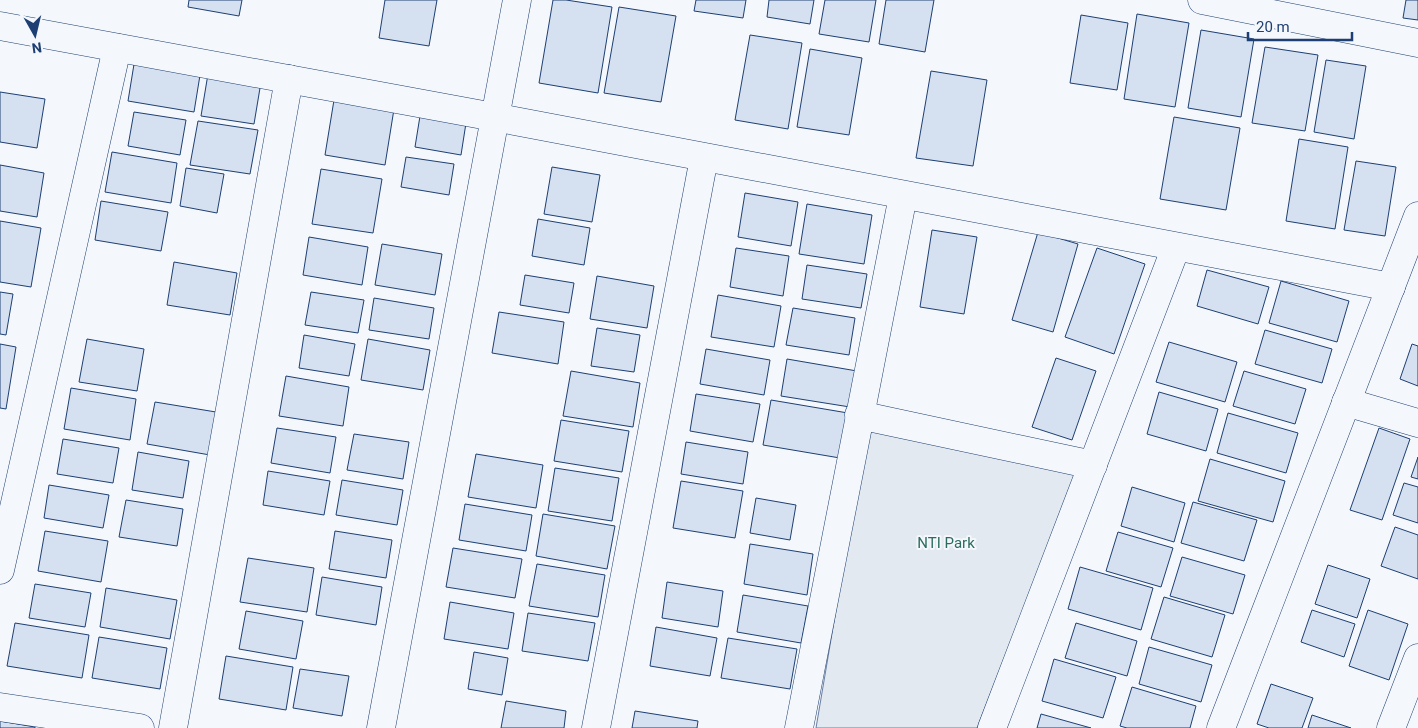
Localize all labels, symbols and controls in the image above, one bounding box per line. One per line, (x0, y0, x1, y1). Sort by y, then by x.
north arrow (10, 10, 60, 60)
scale bar (1248, 10, 1352, 42)
text: 20 m (1256, 18, 1290, 36)
text: N (31, 39, 43, 56)
park label: NTI Park (917, 534, 975, 552)

